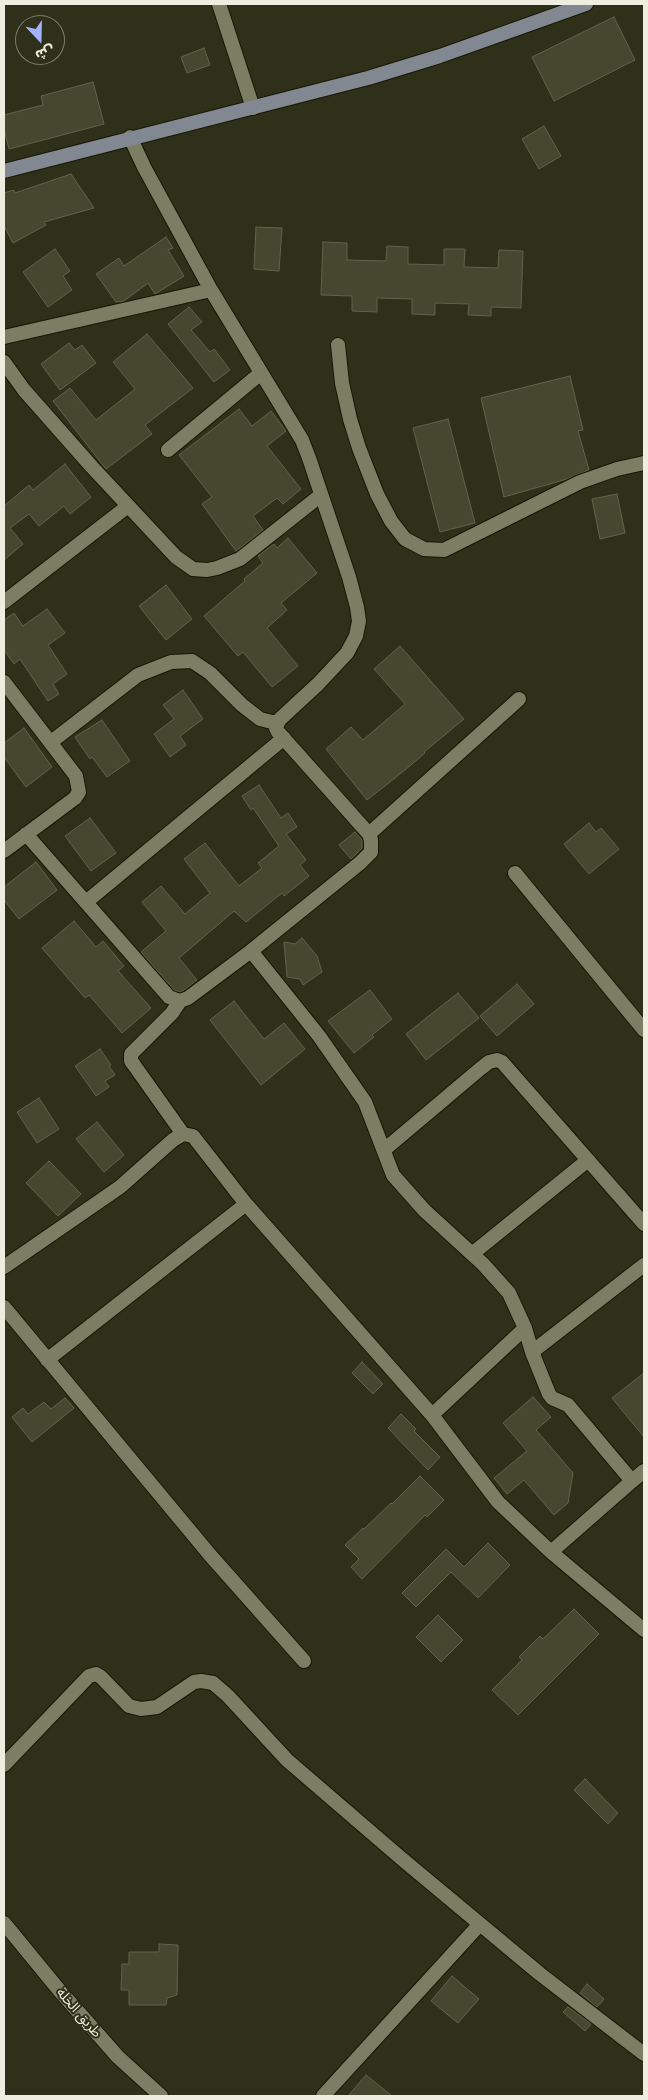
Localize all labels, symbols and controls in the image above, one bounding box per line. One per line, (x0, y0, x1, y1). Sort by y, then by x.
north arrow (15, 15, 65, 65)
text: ش (33, 42, 57, 64)
street label: طريق الخلة (53, 1985, 105, 2041)

